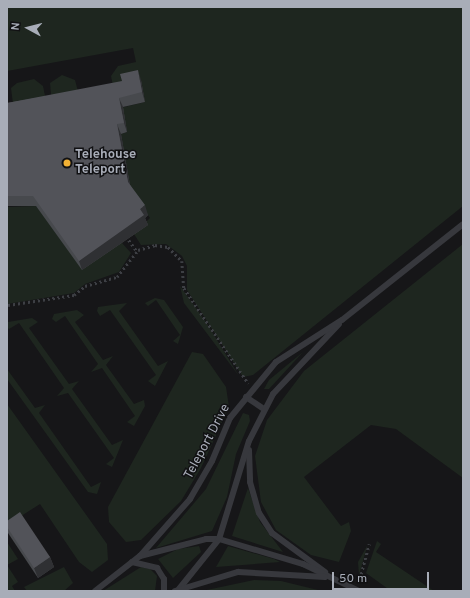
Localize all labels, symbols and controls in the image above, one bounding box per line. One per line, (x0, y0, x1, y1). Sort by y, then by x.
north arrow (8, 8, 48, 48)
text: N (9, 22, 24, 31)
place label: Telehouse Teleport (75, 148, 136, 179)
marker: Telehouse Teleport (62, 158, 72, 168)
street label: Teleport Drive (182, 402, 234, 482)
scale bar (334, 564, 431, 590)
text: 50 m (339, 571, 367, 587)

